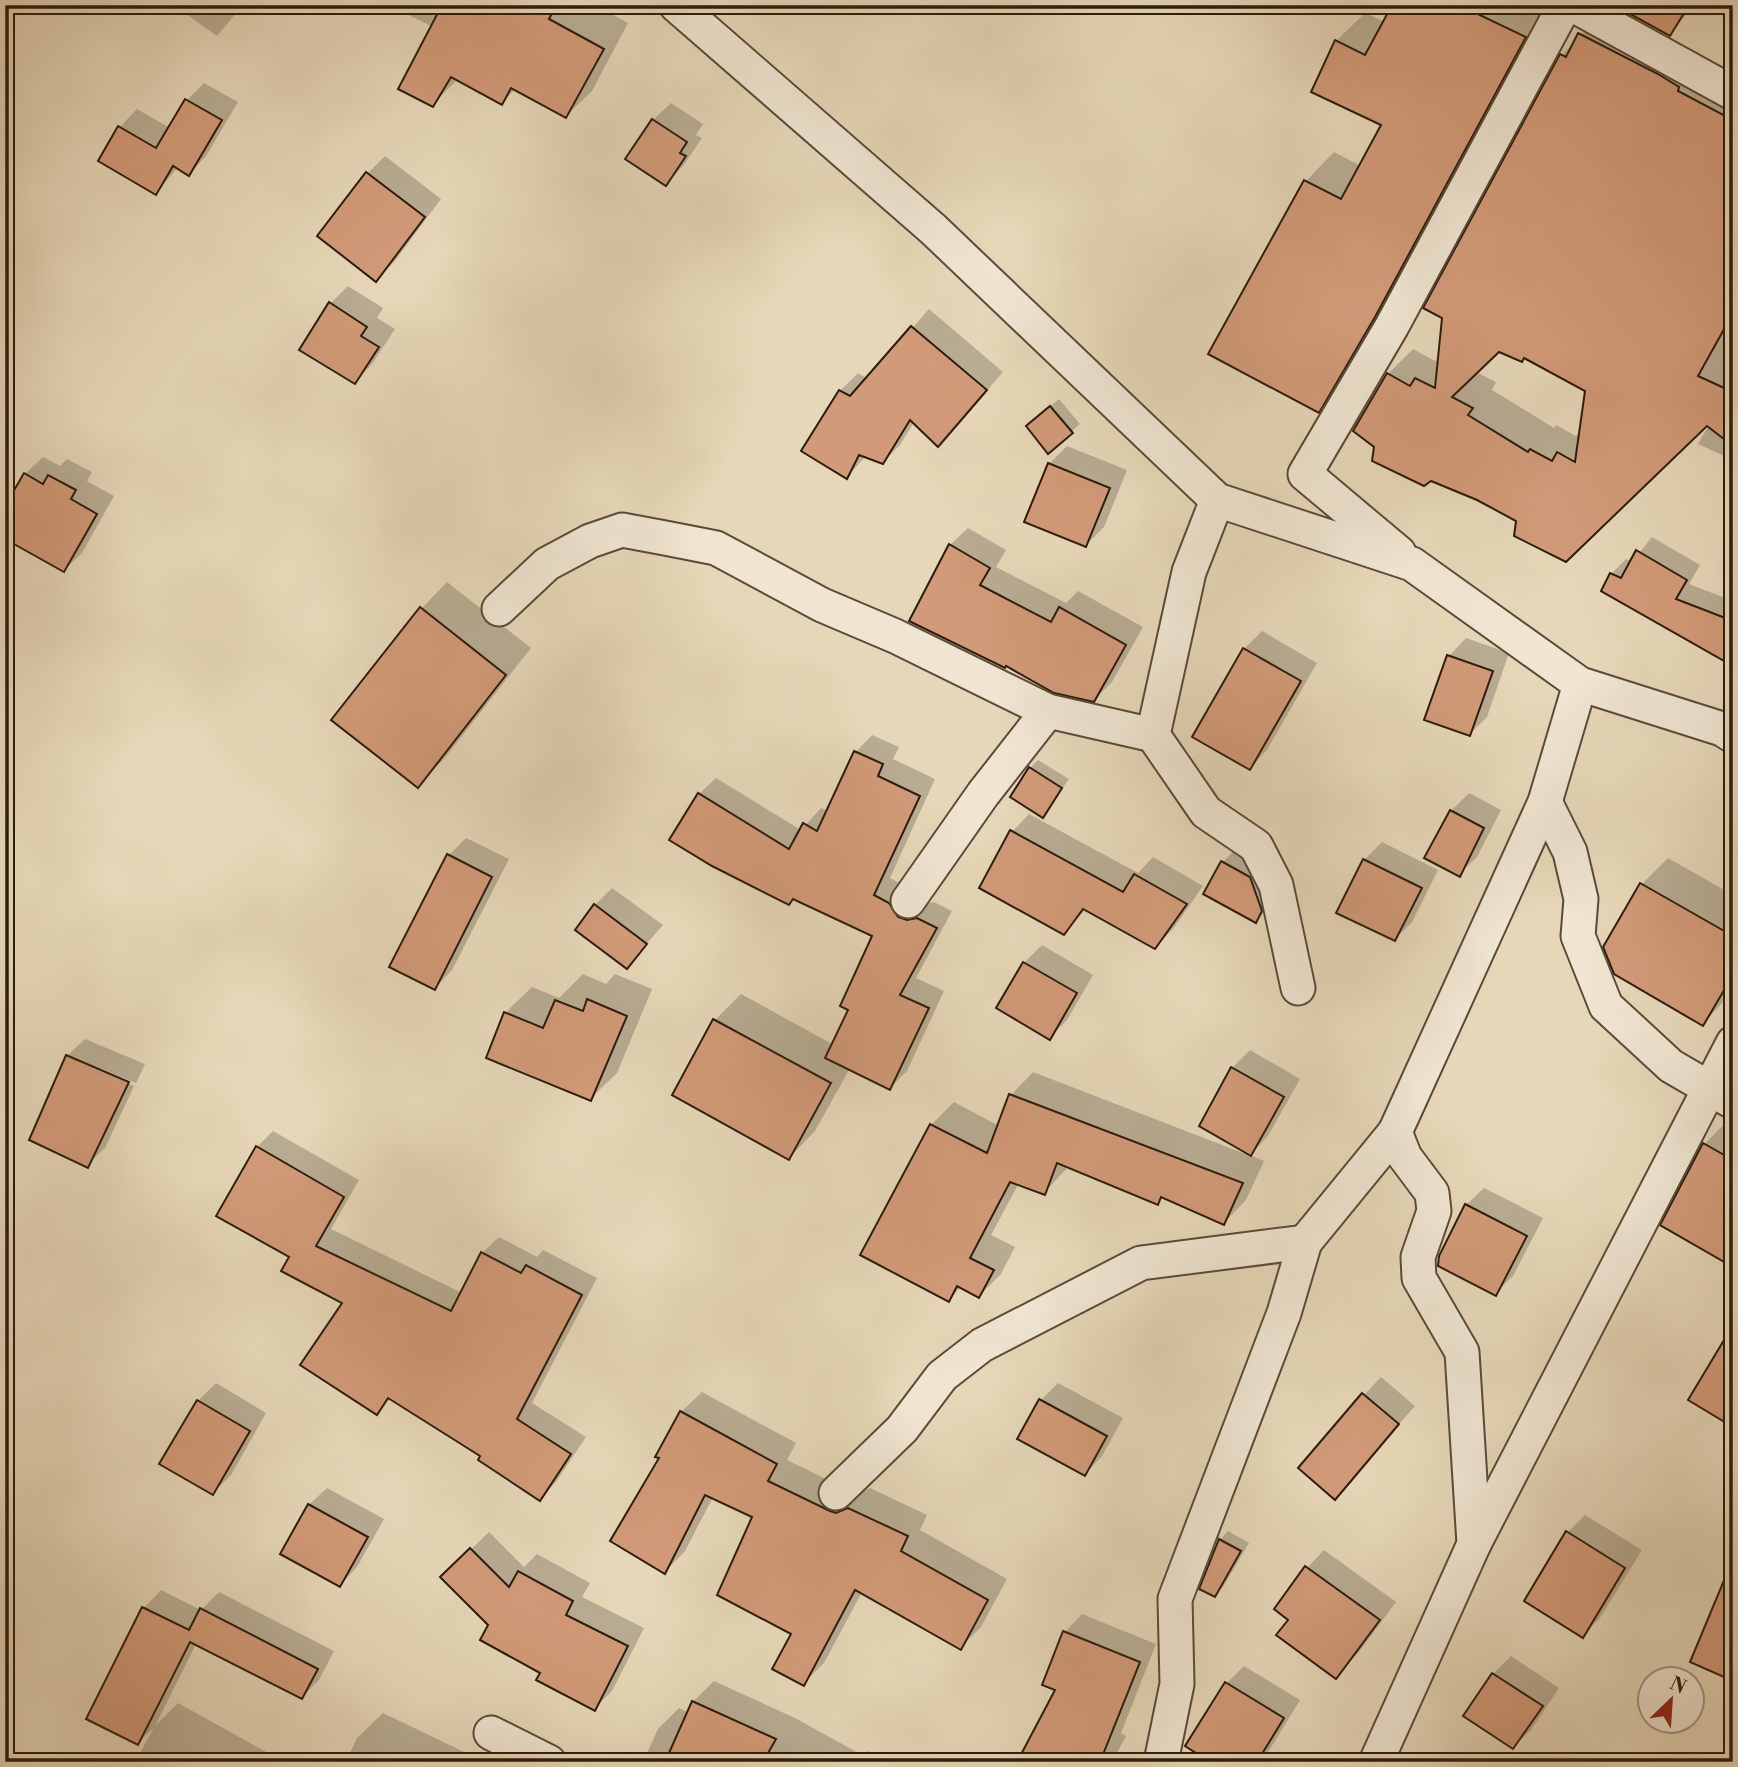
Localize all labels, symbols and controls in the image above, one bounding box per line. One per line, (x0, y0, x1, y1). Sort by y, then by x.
north arrow (1636, 1666, 1706, 1736)
text: N (1666, 1671, 1690, 1700)

